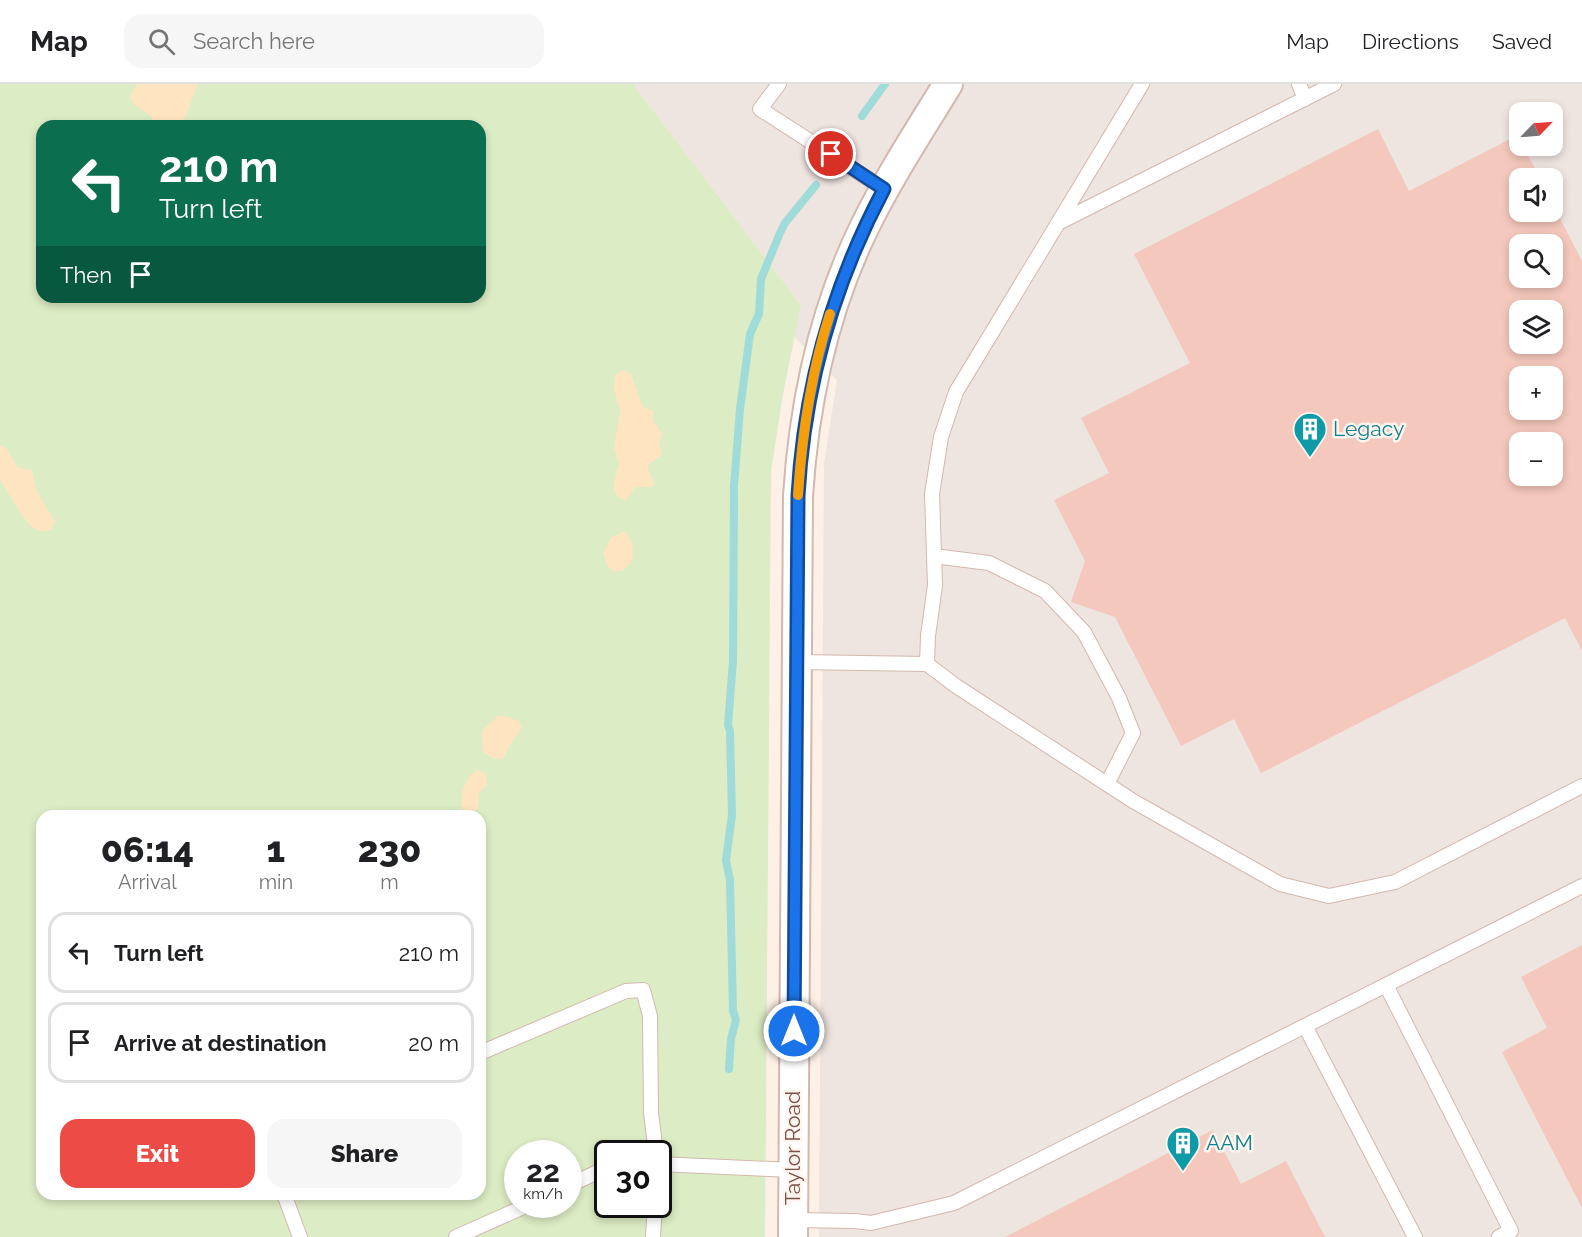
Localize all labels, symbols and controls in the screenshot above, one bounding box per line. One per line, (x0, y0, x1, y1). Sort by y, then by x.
search box (124, 14, 544, 68)
text: Map (30, 25, 88, 58)
icon: search (145, 25, 178, 58)
text: Search here (193, 28, 315, 54)
text: Map (1286, 29, 1329, 54)
text: Directions (1362, 29, 1459, 54)
text: Saved (1492, 29, 1552, 54)
north arrow (1509, 102, 1563, 156)
map controls (1509, 102, 1563, 486)
pin (805, 128, 856, 179)
icon: arrive (814, 137, 847, 170)
text: 210 m (159, 143, 278, 192)
icon: left (60, 144, 138, 222)
button: sound (1509, 168, 1563, 222)
text: Turn left (159, 193, 262, 224)
button: search (1509, 234, 1563, 288)
icon: arrive (124, 258, 157, 291)
text: Then (60, 262, 112, 288)
button: layers (1509, 300, 1563, 354)
button: + (1509, 366, 1563, 420)
building icon: Legacy (1292, 411, 1328, 458)
place label: Legacy (1333, 416, 1405, 441)
button: − (1509, 432, 1563, 486)
text: 06:14 (101, 828, 194, 870)
text: 1 (267, 828, 285, 870)
text: 230 (358, 828, 421, 870)
text: Arrival (118, 870, 177, 894)
text: min (259, 870, 293, 894)
text: m (380, 870, 399, 894)
icon: left (63, 936, 96, 969)
text: Turn left (114, 940, 204, 966)
text: 210 m (399, 940, 459, 966)
position arrow (762, 999, 826, 1063)
icon: arrive (63, 1026, 96, 1059)
text: Arrive at destination (114, 1030, 327, 1056)
text: 20 m (408, 1030, 459, 1056)
street label: Taylor Road (780, 1091, 805, 1205)
button: Exit (60, 1119, 255, 1188)
button: Share (267, 1119, 462, 1188)
building icon: AAM (1165, 1125, 1201, 1172)
place label: AAM (1206, 1130, 1253, 1155)
speed limit sign: 30 (594, 1140, 672, 1218)
text: 22 (526, 1154, 560, 1189)
text: km/h (523, 1185, 563, 1203)

